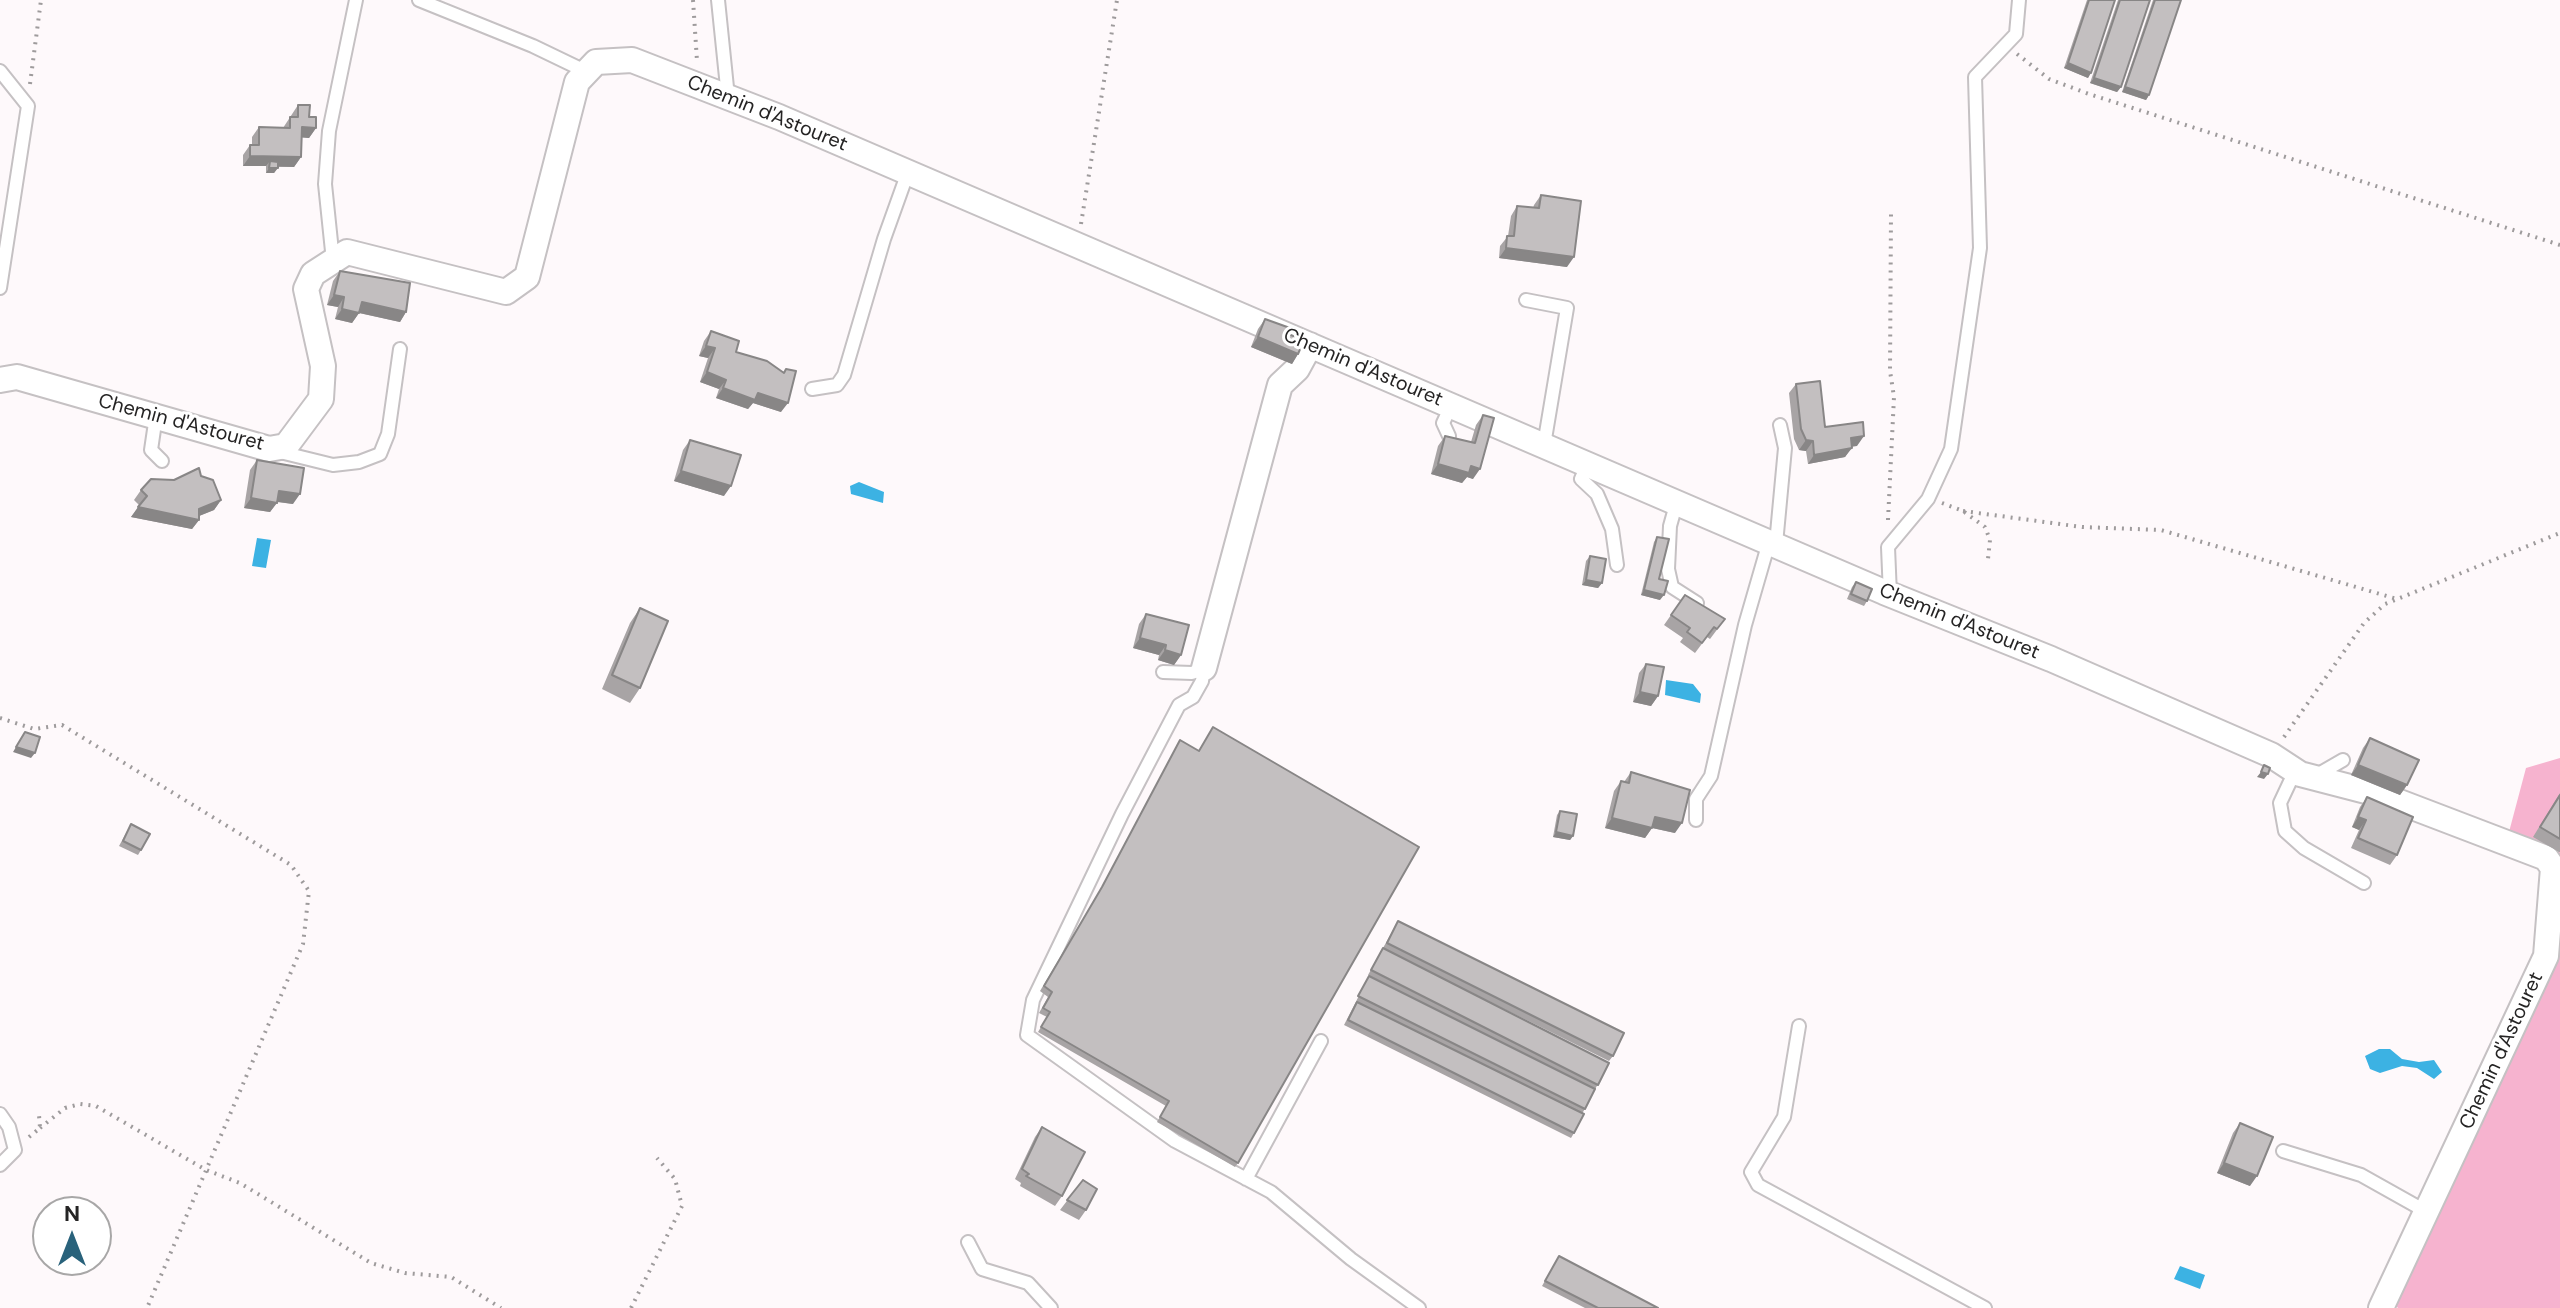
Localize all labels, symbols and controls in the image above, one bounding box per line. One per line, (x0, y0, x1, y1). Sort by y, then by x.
street label: Chemin d'Astouret (683, 71, 851, 157)
street label: Chemin d'Astouret (1280, 324, 1446, 412)
street label: Chemin d'Astouret (95, 389, 267, 457)
street label: Chemin d'Astouret (1875, 579, 2043, 665)
street label: Chemin d'Astouret (2455, 969, 2549, 1133)
north arrow (32, 1196, 112, 1276)
text: N (64, 1199, 80, 1228)

